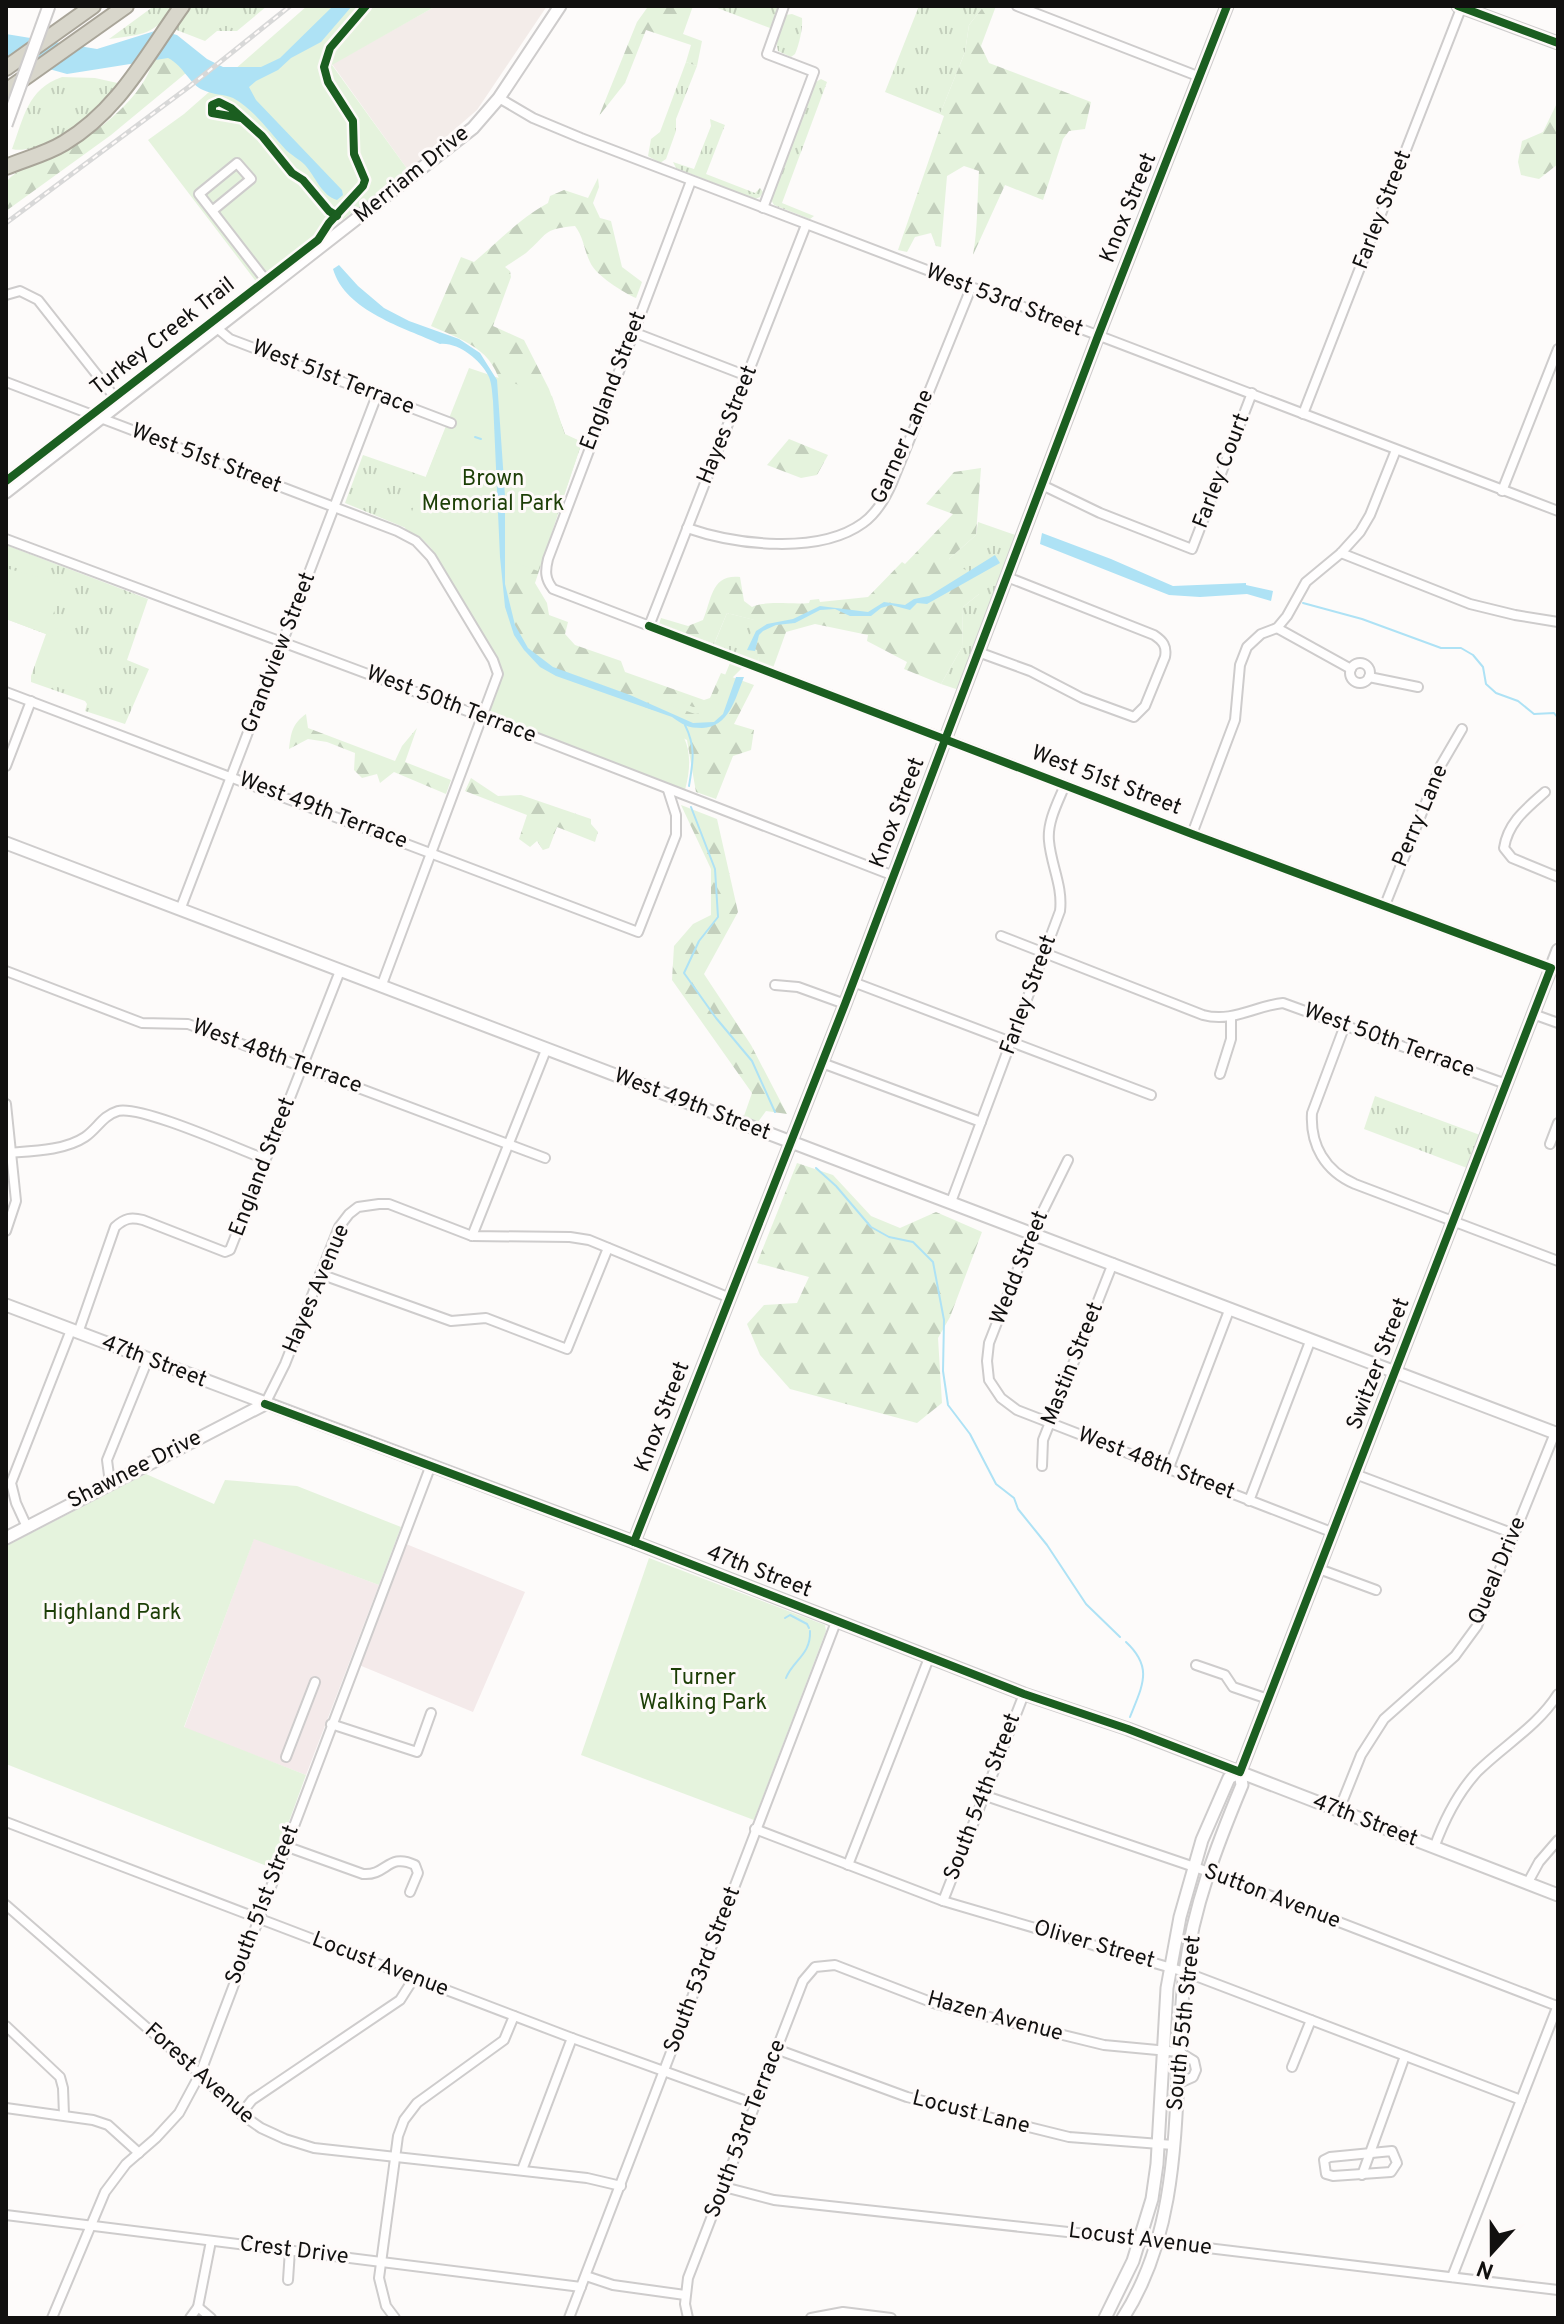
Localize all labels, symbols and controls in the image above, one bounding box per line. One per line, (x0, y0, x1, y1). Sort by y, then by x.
street label: Merriam Drive (349, 120, 475, 230)
street label: Farley Street (1348, 147, 1418, 273)
street label: Knox Street (1095, 149, 1163, 267)
street label: West 53rd Street (922, 259, 1086, 343)
street label: Turkey Creek Trail (85, 272, 241, 402)
street label: England Street (575, 308, 653, 454)
street label: West 51st Terrace (248, 335, 418, 421)
street label: Hayes Street (692, 362, 764, 488)
street label: Garner Lane (866, 385, 940, 509)
street label: Farley Court (1188, 410, 1256, 532)
street label: West 51st Street (127, 418, 285, 500)
park label: Brown Memorial Park (422, 466, 564, 518)
street label: Grandview Street (236, 569, 322, 737)
street label: West 50th Terrace (362, 660, 540, 750)
street label: West 51st Street (1027, 740, 1185, 822)
street label: Knox Street (865, 754, 931, 872)
street label: Perry Lane (1387, 761, 1455, 871)
street label: West 49th Terrace (235, 766, 411, 856)
street label: Farley Street (995, 931, 1063, 1059)
street label: West 50th Terrace (1300, 998, 1478, 1084)
street label: West 48th Terrace (188, 1014, 366, 1100)
street label: West 49th Street (610, 1063, 774, 1147)
street label: England Street (224, 1094, 302, 1240)
street label: Wedd Street (985, 1207, 1055, 1329)
street label: Hayes Avenue (278, 1220, 356, 1358)
street label: Switzer Street (1341, 1294, 1417, 1434)
street label: Mastin Street (1036, 1299, 1110, 1429)
street label: 47th Street (98, 1330, 210, 1394)
street label: Knox Street (630, 1358, 696, 1476)
street label: West 48th Street (1074, 1422, 1238, 1506)
street label: Shawnee Drive (63, 1425, 207, 1515)
street label: Queal Drive (1463, 1513, 1533, 1629)
street label: 47th Street (703, 1540, 815, 1604)
park label: Highland Park (42, 1600, 182, 1627)
park label: Turner Walking Park (639, 1665, 767, 1717)
street label: South 54th Street (939, 1710, 1027, 1884)
street label: 47th Street (1309, 1789, 1421, 1853)
street label: South 51st Street (220, 1822, 306, 1988)
street label: Sutton Avenue (1200, 1859, 1344, 1935)
street label: South 53rd Street (659, 1883, 747, 2057)
street label: Oliver Street (1030, 1915, 1158, 1975)
street label: Locust Avenue (308, 1927, 452, 2003)
street label: South 55th Street (1162, 1934, 1208, 2112)
street label: Hazen Avenue (924, 1986, 1066, 2048)
street label: Forest Avenue (138, 2018, 260, 2130)
street label: South 53rd Terrace (700, 2036, 792, 2222)
street label: Locust Lane (909, 2085, 1033, 2141)
north arrow (1452, 2212, 1532, 2292)
street label: Locust Avenue (1067, 2218, 1213, 2262)
street label: Crest Drive (238, 2231, 350, 2271)
text: N (1474, 2253, 1498, 2284)

